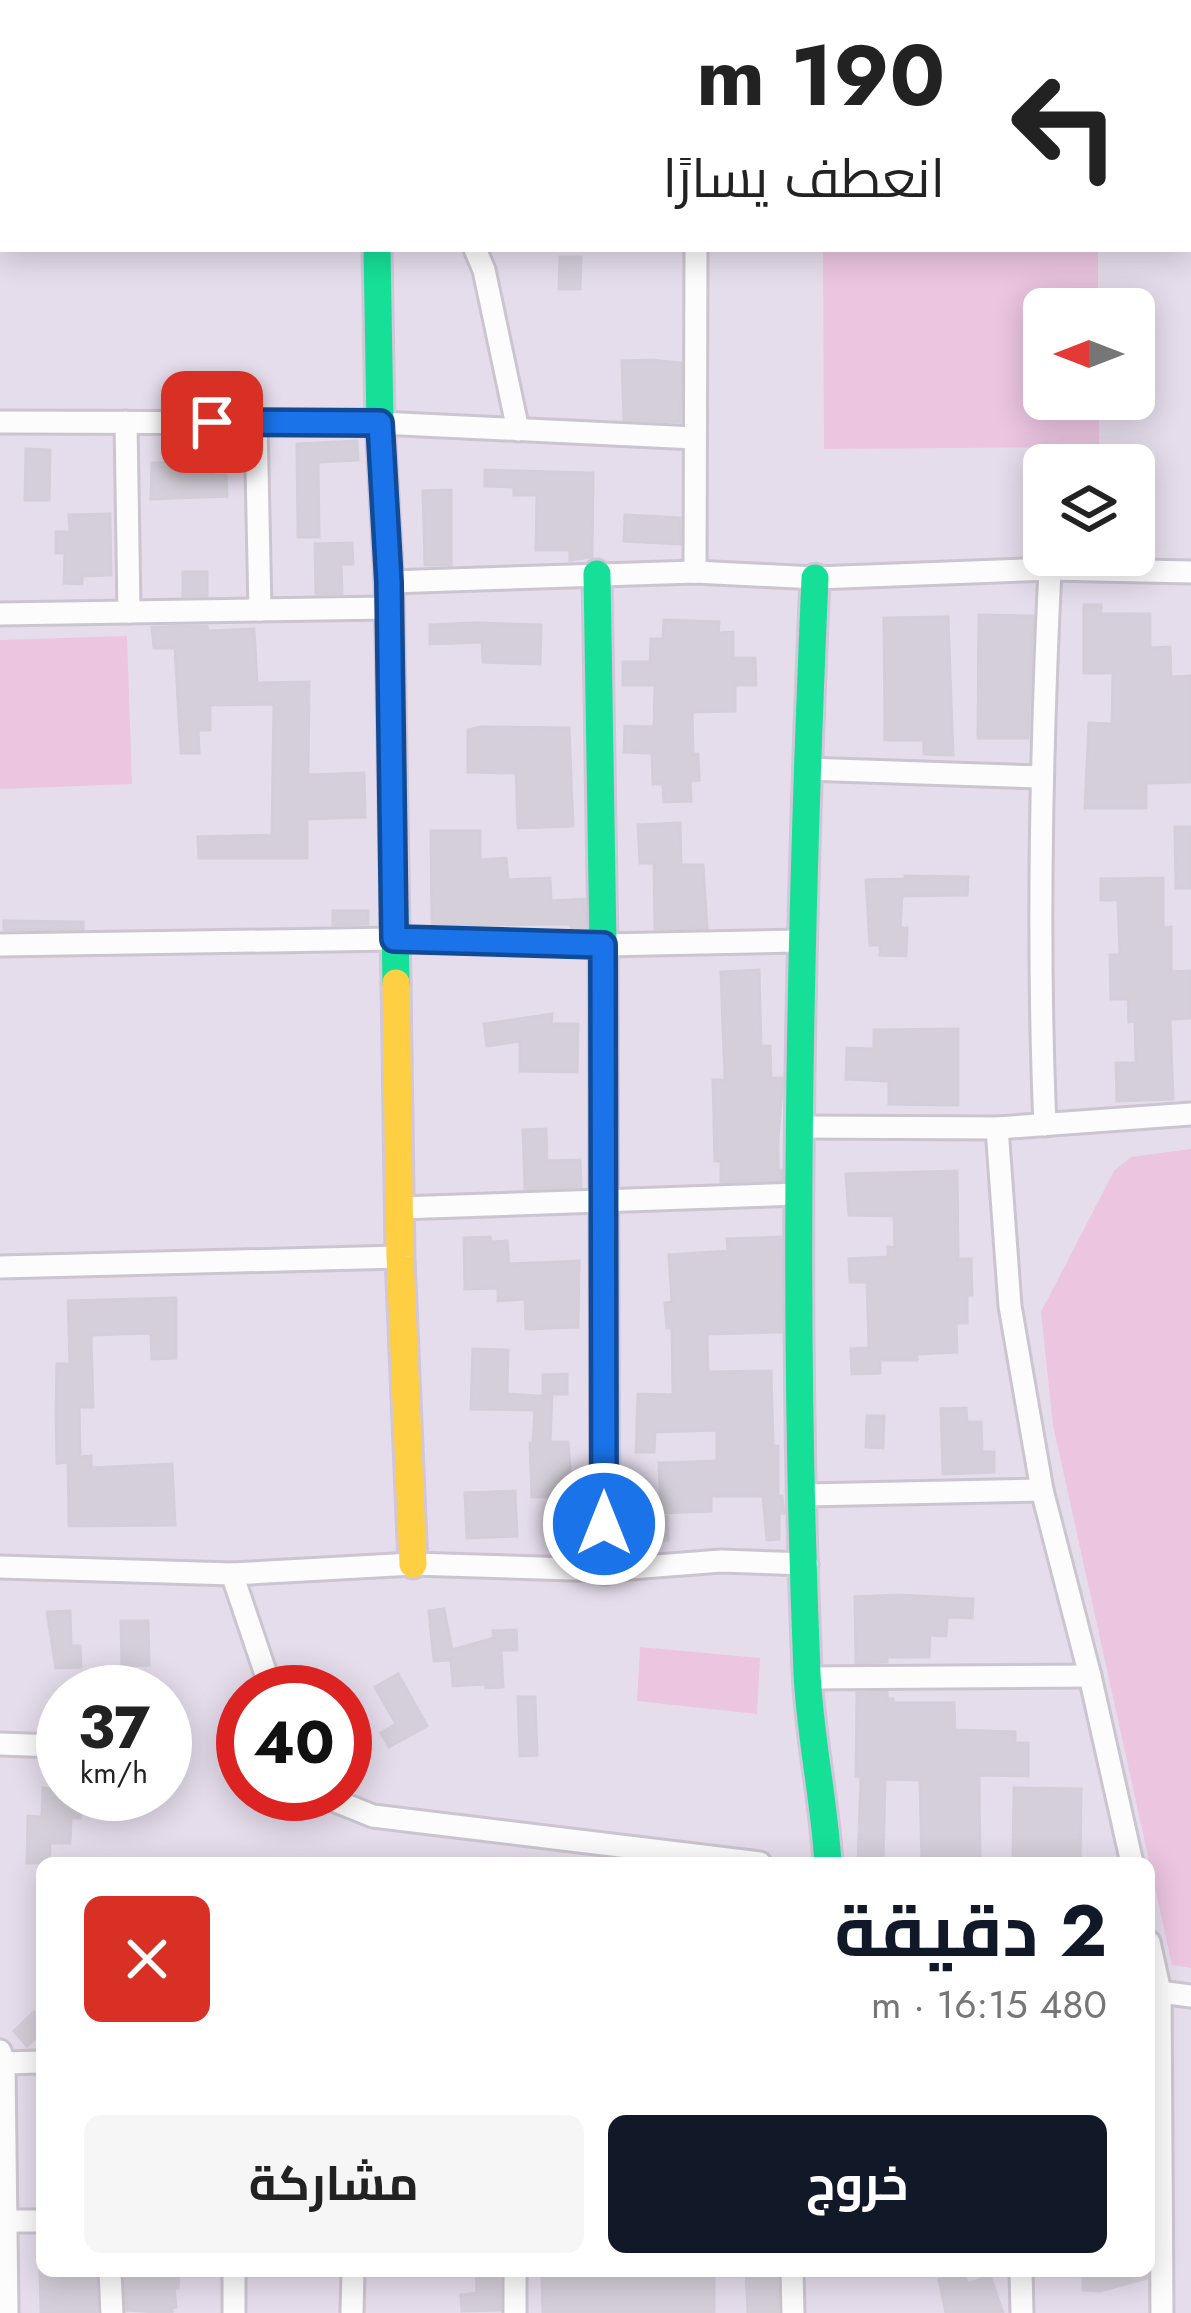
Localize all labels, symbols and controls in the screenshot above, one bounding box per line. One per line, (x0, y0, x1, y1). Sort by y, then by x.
text: 190 m (696, 15, 945, 137)
icon: left (987, 48, 1143, 204)
text: انعطف يسارًا (663, 139, 945, 217)
north arrow (1023, 288, 1155, 420)
map controls (1023, 288, 1155, 576)
pin (161, 371, 263, 473)
icon: arrive (179, 389, 245, 455)
button: layers (1023, 444, 1155, 576)
position arrow (541, 1461, 667, 1587)
speed limit sign: 40 (216, 1665, 372, 1821)
text: 37 (78, 1684, 150, 1771)
text: km/h (80, 1751, 148, 1794)
text: 2 دقيقة (835, 1879, 1107, 1983)
button: close (84, 1896, 210, 2022)
text: 480 m · 16:15 (871, 1976, 1107, 2033)
button: مشاركة (84, 2115, 584, 2253)
button: خروج (608, 2115, 1107, 2253)

